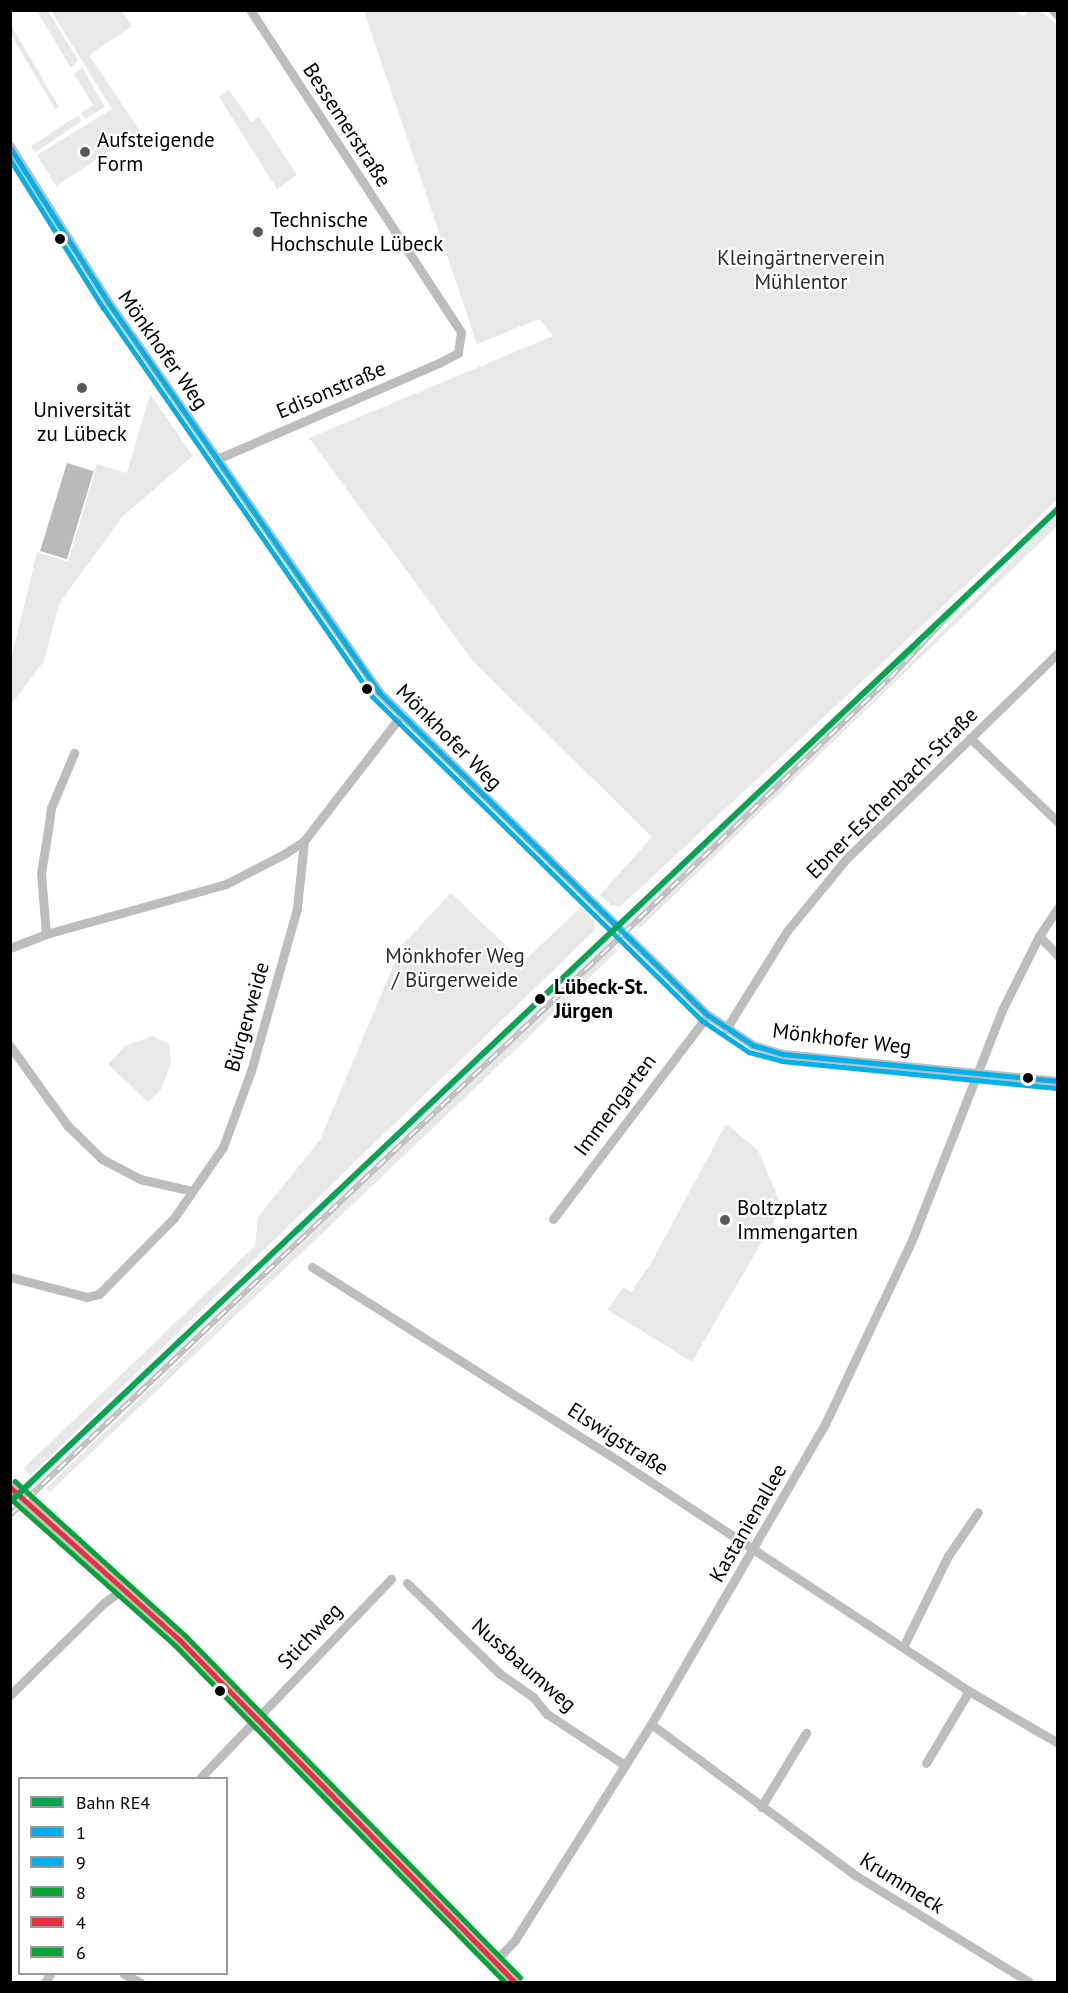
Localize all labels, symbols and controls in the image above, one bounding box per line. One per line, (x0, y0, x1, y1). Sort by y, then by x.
street label: Bessemerstraße (298, 58, 396, 192)
place label: Aufsteigende Form (97, 127, 215, 177)
marker: Aufsteigende Form (78, 145, 92, 159)
place label: Technische Hochschule Lübeck (270, 207, 443, 257)
marker: Technische Hochschule Lübeck (251, 225, 265, 239)
unlabelled marker (54, 233, 66, 245)
park label: Kleingärtnerverein Mühlentor (717, 245, 885, 295)
street label: Mönkhofer Weg (113, 285, 213, 415)
street label: Edisonstraße (273, 356, 389, 424)
marker: Universität zu Lübeck (75, 381, 89, 395)
place label: Universität zu Lübeck (33, 397, 131, 447)
street label: Mönkhofer Weg (391, 679, 507, 795)
unlabelled marker (361, 683, 373, 695)
street label: Ebner-Eschenbach-Straße (801, 702, 983, 884)
park label: Mönkhofer Weg / Bürgerweide (385, 943, 525, 993)
street label: Bürgerweide (219, 959, 275, 1075)
place label: Lübeck-St. Jürgen (554, 974, 648, 1024)
marker: Lübeck-St. Jürgen (531, 990, 549, 1008)
street label: Mönkhofer Weg (771, 1018, 913, 1060)
street label: Immengarten (569, 1049, 661, 1161)
unlabelled marker (1022, 1072, 1034, 1084)
place label: Boltzplatz Immengarten (737, 1195, 858, 1245)
marker: Boltzplatz Immengarten (718, 1213, 732, 1227)
street label: Elswigstraße (563, 1397, 673, 1481)
street label: Kastanienallee (704, 1460, 792, 1586)
street label: Stichweg (273, 1598, 347, 1674)
street label: Nussbaumweg (467, 1613, 581, 1717)
unlabelled marker (214, 1685, 226, 1697)
legend (18, 1777, 228, 1975)
text: Bahn RE4 (76, 1791, 150, 1814)
text: 1 (76, 1821, 86, 1844)
street label: Krummeck (855, 1847, 949, 1919)
text: 9 (76, 1851, 86, 1874)
text: 8 (76, 1881, 86, 1904)
text: 4 (76, 1911, 86, 1934)
text: 6 (76, 1941, 86, 1964)

